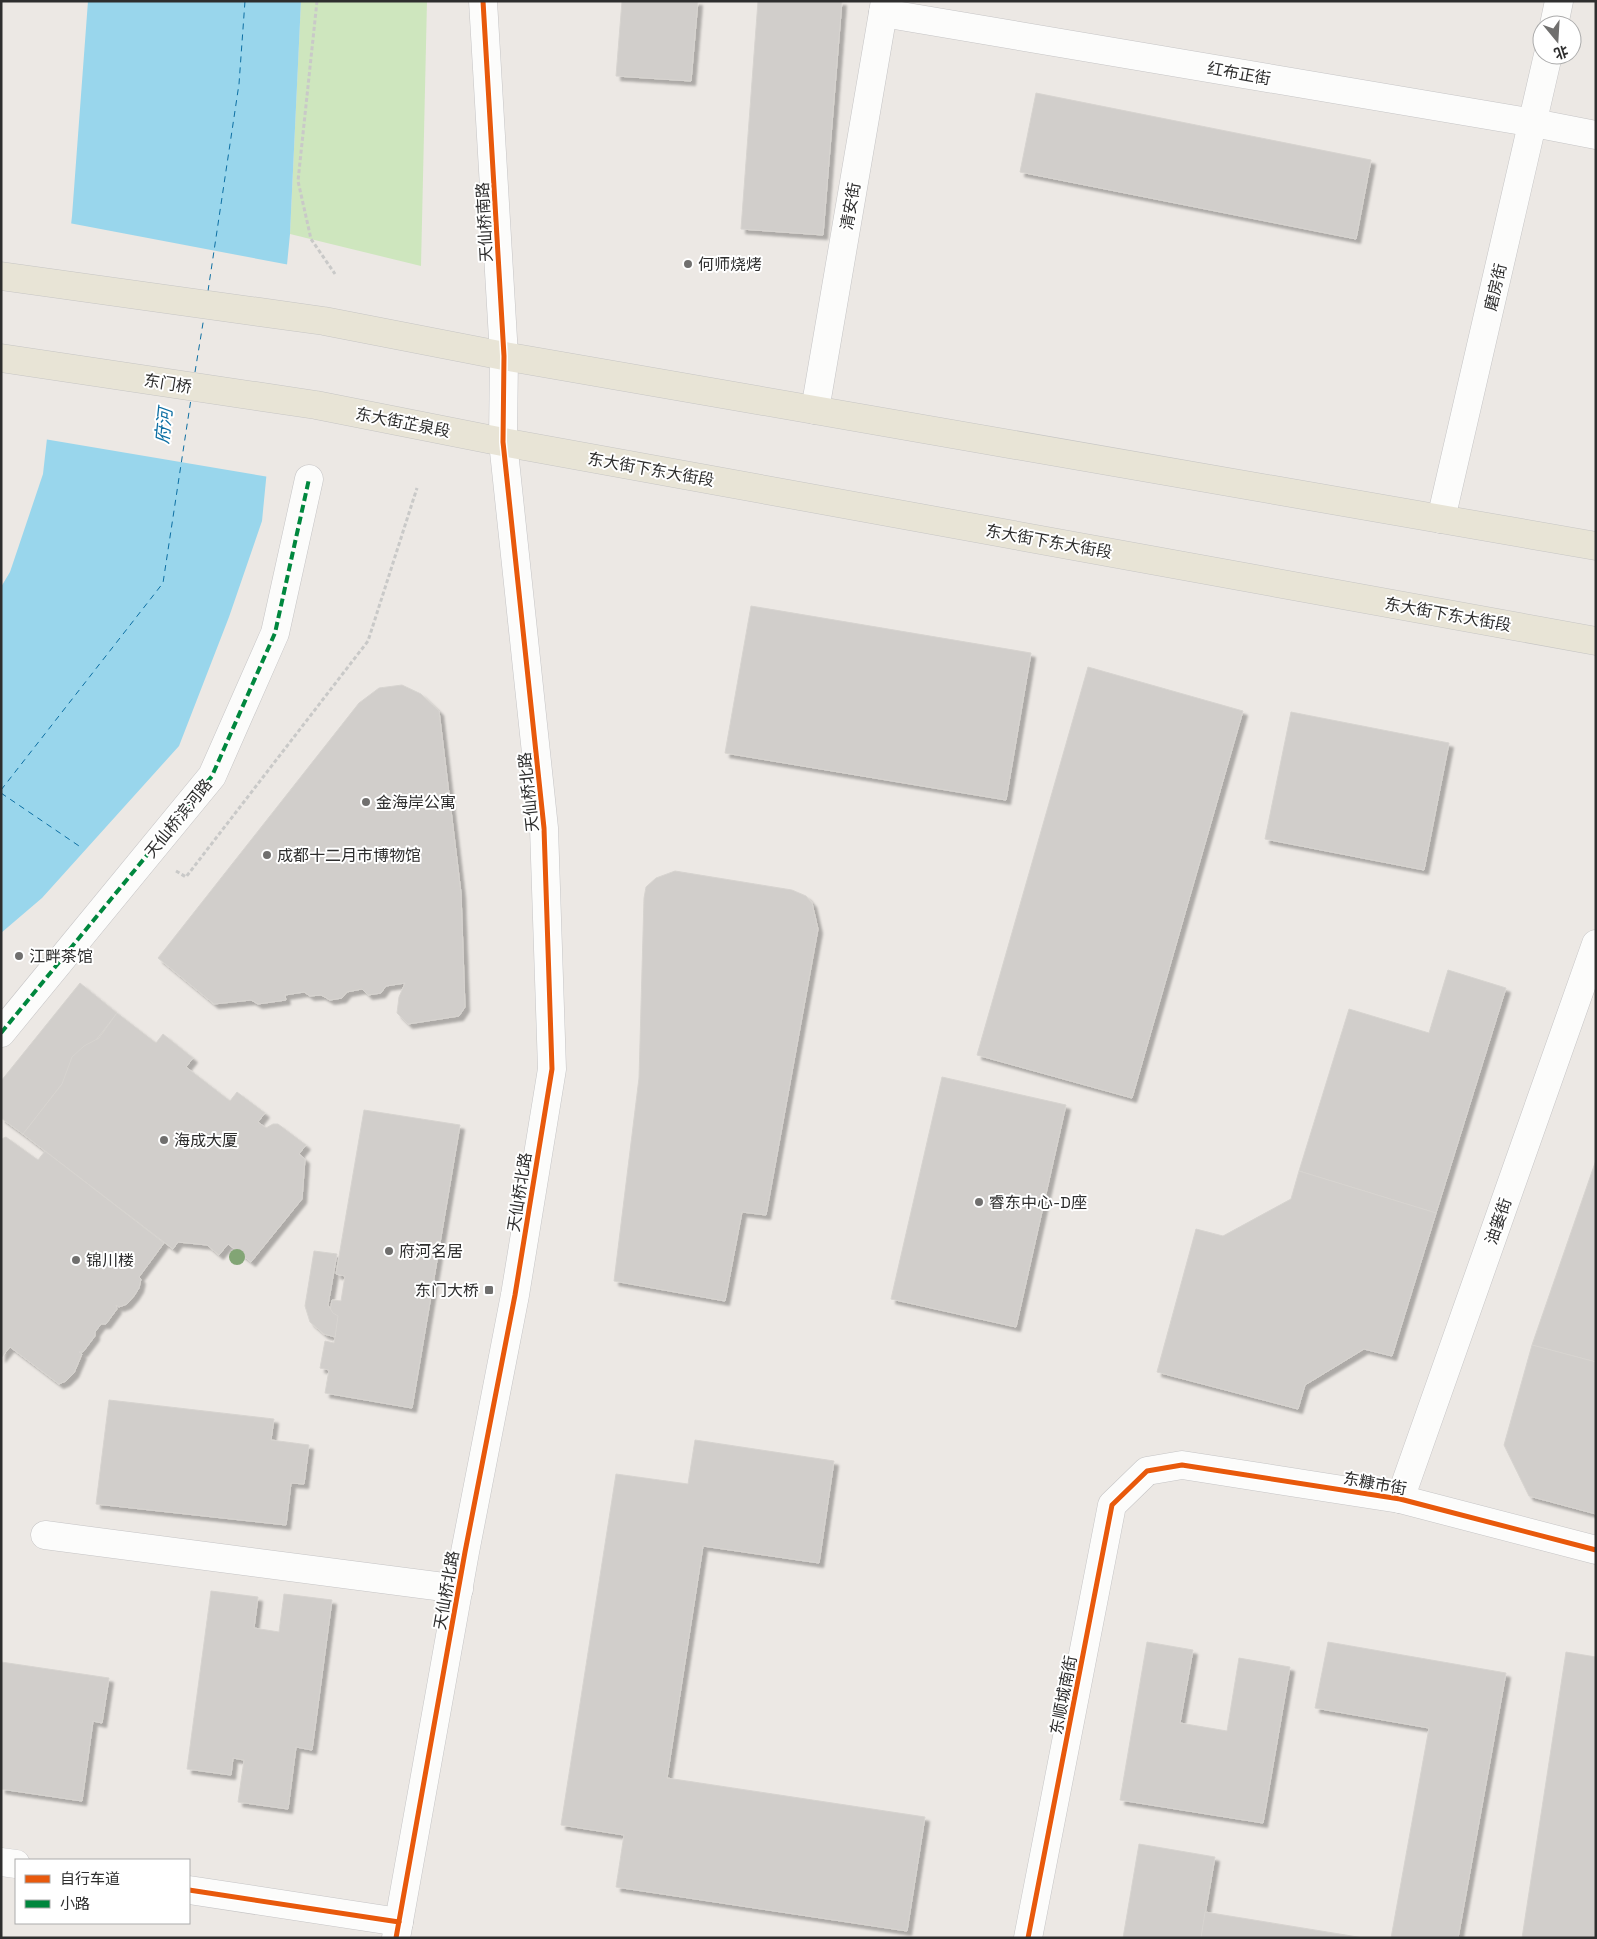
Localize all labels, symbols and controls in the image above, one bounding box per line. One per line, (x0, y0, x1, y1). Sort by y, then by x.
north arrow (1532, 15, 1582, 65)
text: 北 (1552, 42, 1570, 63)
street label: 红布正街 (1206, 58, 1272, 89)
street label: 天仙桥南路 (472, 181, 497, 262)
street label: 清安街 (836, 181, 865, 232)
place label: 何师烧烤 (698, 254, 762, 275)
marker: 何师烧烤 (682, 258, 694, 270)
street label: 磨房街 (1480, 261, 1511, 313)
street label: 东门桥 (143, 369, 193, 398)
street label: 东大街芷泉段 (354, 403, 452, 442)
water label: 府河 (150, 404, 177, 445)
street label: 东大街下东大街段 (586, 448, 716, 491)
street label: 东大街下东大街段 (984, 520, 1114, 563)
street label: 东大街下东大街段 (1383, 593, 1513, 636)
street label: 天仙桥北路 (514, 751, 543, 833)
street label: 天仙桥滨河路 (140, 774, 217, 862)
place label: 金海岸公寓 (376, 792, 456, 813)
marker: 金海岸公寓 (360, 796, 372, 808)
place label: 成都十二月市博物馆 (277, 845, 421, 866)
marker: 成都十二月市博物馆 (261, 849, 273, 861)
place label: 江畔茶馆 (29, 946, 93, 967)
marker: 江畔茶馆 (13, 950, 25, 962)
place label: 海成大厦 (174, 1130, 238, 1151)
marker: 海成大厦 (158, 1134, 170, 1146)
street label: 天仙桥北路 (503, 1151, 536, 1233)
place label: 睿东中心-D座 (989, 1192, 1087, 1213)
street label: 油篓街 (1481, 1195, 1516, 1247)
marker: 睿东中心-D座 (973, 1196, 985, 1208)
place label: 府河名居 (399, 1241, 463, 1262)
marker: 府河名居 (383, 1245, 395, 1257)
place label: 锦川楼 (86, 1250, 134, 1271)
marker: 锦川楼 (70, 1254, 82, 1266)
place label: 东门大桥 (415, 1280, 479, 1301)
marker: 东门大桥 (483, 1284, 495, 1296)
street label: 东糠市街 (1342, 1468, 1408, 1499)
street label: 天仙桥北路 (429, 1549, 464, 1631)
street label: 东顺城南街 (1046, 1654, 1081, 1736)
legend (15, 1859, 190, 1924)
text: 自行车道 (60, 1869, 120, 1888)
text: 小路 (60, 1894, 90, 1913)

